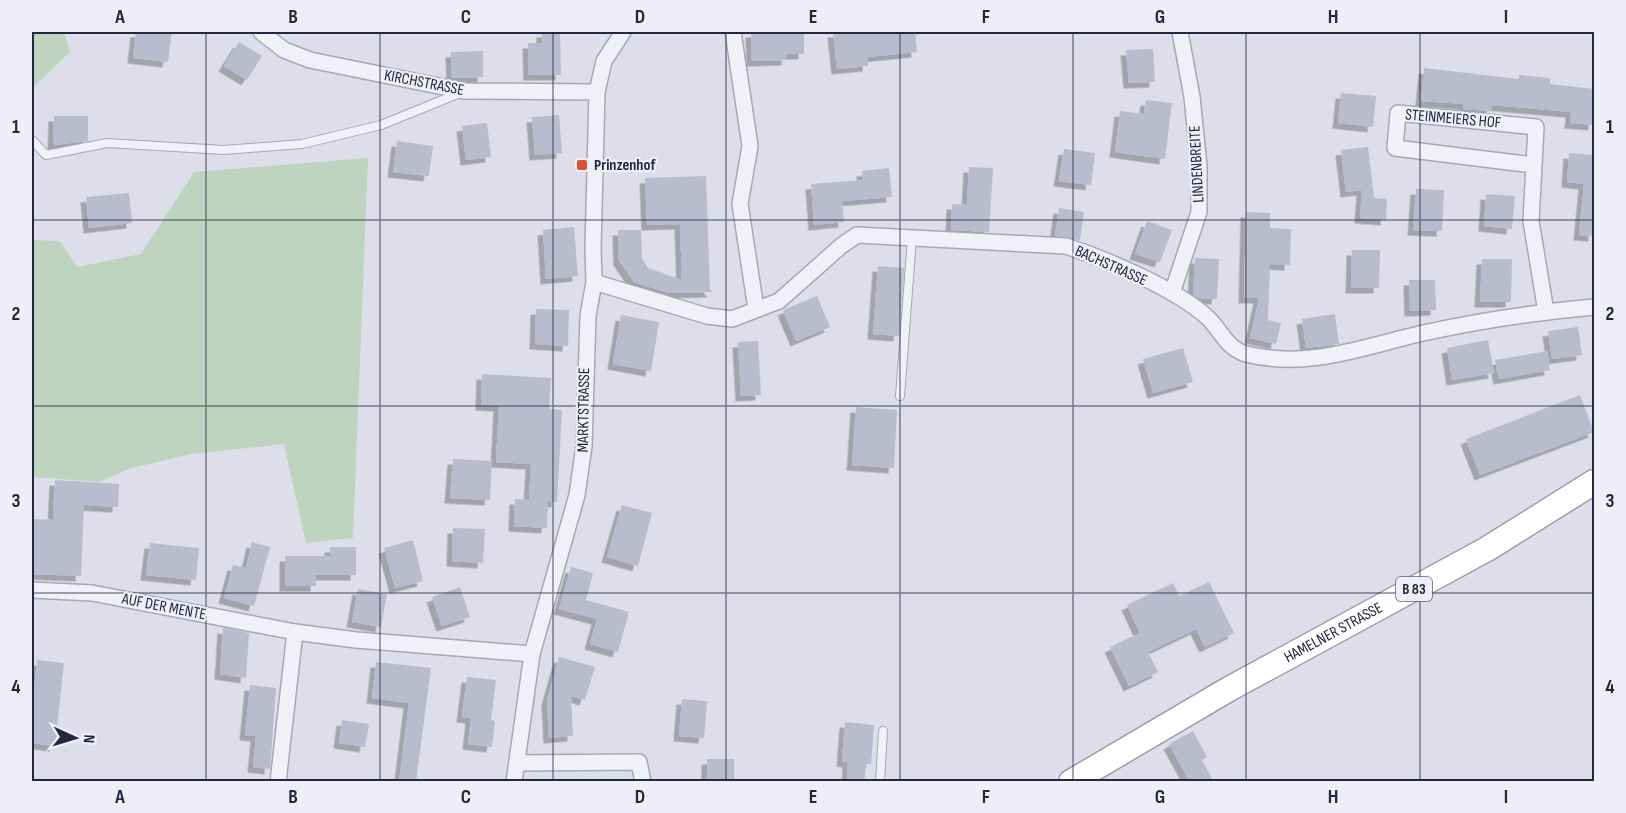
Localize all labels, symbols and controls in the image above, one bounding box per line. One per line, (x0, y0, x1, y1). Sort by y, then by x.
text: A (114, 5, 125, 29)
text: B (288, 5, 298, 29)
text: C (461, 5, 471, 29)
text: D (635, 5, 645, 29)
text: E (809, 5, 817, 29)
text: F (982, 5, 990, 29)
text: G (1155, 5, 1165, 29)
text: H (1328, 5, 1338, 29)
text: I (1504, 5, 1508, 29)
street label: KIRCHSTRASSE (382, 66, 466, 100)
street label: STEINMEIERS HOF (1404, 105, 1502, 133)
text: 1 (12, 115, 20, 139)
text: 1 (1606, 115, 1614, 139)
street label: LINDENBREITE (1185, 125, 1209, 203)
place label: Prinzenhof (594, 156, 656, 175)
marker: Prinzenhof (575, 158, 589, 172)
street label: BACHSTRASSE (1072, 242, 1150, 290)
text: 2 (12, 302, 20, 326)
text: 2 (1606, 302, 1614, 326)
street label: MARKTSTRASSE (574, 367, 594, 453)
text: 3 (12, 489, 21, 513)
text: 3 (1606, 489, 1615, 513)
road number: B 83 (1396, 577, 1432, 601)
street label: AUF DER MENTE (119, 589, 208, 624)
street label: HAMELNER STRASSE (1281, 598, 1386, 667)
text: 4 (11, 675, 21, 699)
text: 4 (1605, 675, 1615, 699)
north arrow (45, 708, 105, 768)
text: N (79, 734, 98, 744)
text: A (114, 785, 125, 809)
text: B (288, 785, 298, 809)
text: C (461, 785, 471, 809)
text: D (635, 785, 645, 809)
text: E (809, 785, 817, 809)
text: F (982, 785, 990, 809)
text: G (1155, 785, 1165, 809)
text: H (1328, 785, 1338, 809)
text: I (1504, 785, 1508, 809)

